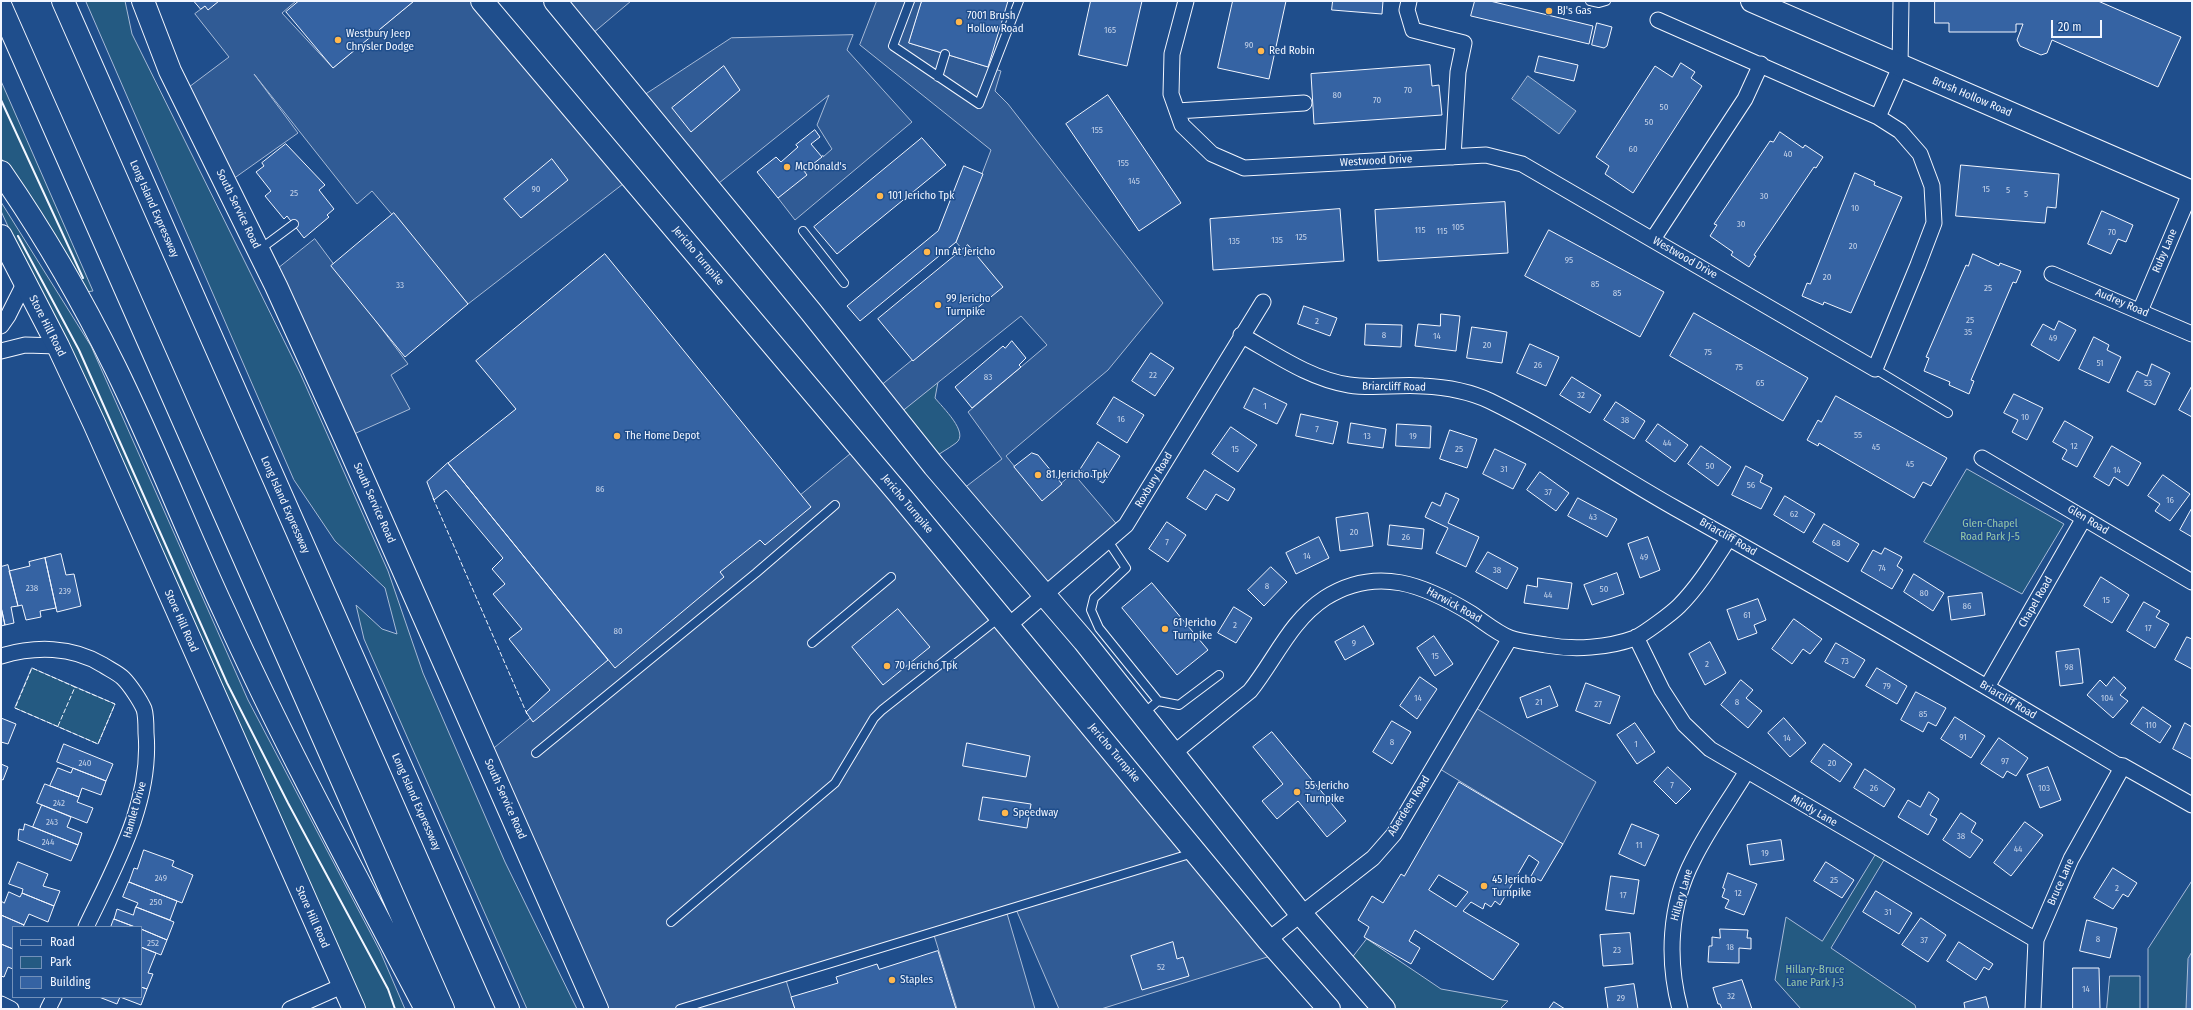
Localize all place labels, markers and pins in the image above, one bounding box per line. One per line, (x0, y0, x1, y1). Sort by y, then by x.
place label: BJ's Gas (1557, 4, 1592, 18)
marker: BJ's Gas (1544, 6, 1554, 16)
place label: 7001 Brush Hollow Road (967, 9, 1024, 35)
marker: 7001 Brush Hollow Road (954, 17, 964, 27)
place label: Westbury Jeep Chrysler Dodge (346, 27, 414, 53)
marker: Westbury Jeep Chrysler Dodge (333, 35, 343, 45)
place label: Red Robin (1269, 44, 1315, 58)
marker: Red Robin (1256, 46, 1266, 56)
place label: McDonald's (795, 160, 846, 174)
marker: McDonald's (782, 162, 792, 172)
place label: 101 Jericho Tpk (888, 189, 954, 203)
marker: 101 Jericho Tpk (875, 191, 885, 201)
place label: Inn At Jericho (935, 245, 995, 259)
marker: Inn At Jericho (922, 247, 932, 257)
place label: 99 Jericho Turnpike (946, 292, 991, 318)
marker: 99 Jericho Turnpike (933, 300, 943, 310)
place label: The Home Depot (625, 429, 700, 443)
marker: The Home Depot (612, 431, 622, 441)
place label: 81 Jericho Tpk (1046, 468, 1108, 482)
marker: 81 Jericho Tpk (1033, 470, 1043, 480)
place label: 61 Jericho Turnpike (1173, 616, 1216, 642)
marker: 61 Jericho Turnpike (1160, 624, 1170, 634)
place label: 70 Jericho Tpk (895, 659, 957, 673)
marker: 70 Jericho Tpk (882, 661, 892, 671)
place label: 55 Jericho Turnpike (1305, 779, 1349, 805)
marker: 55 Jericho Turnpike (1292, 787, 1302, 797)
place label: Speedway (1013, 806, 1058, 820)
marker: Speedway (1000, 808, 1010, 818)
place label: 45 Jericho Turnpike (1492, 873, 1536, 899)
marker: 45 Jericho Turnpike (1479, 881, 1489, 891)
place label: Staples (900, 973, 933, 987)
marker: Staples (887, 975, 897, 985)

